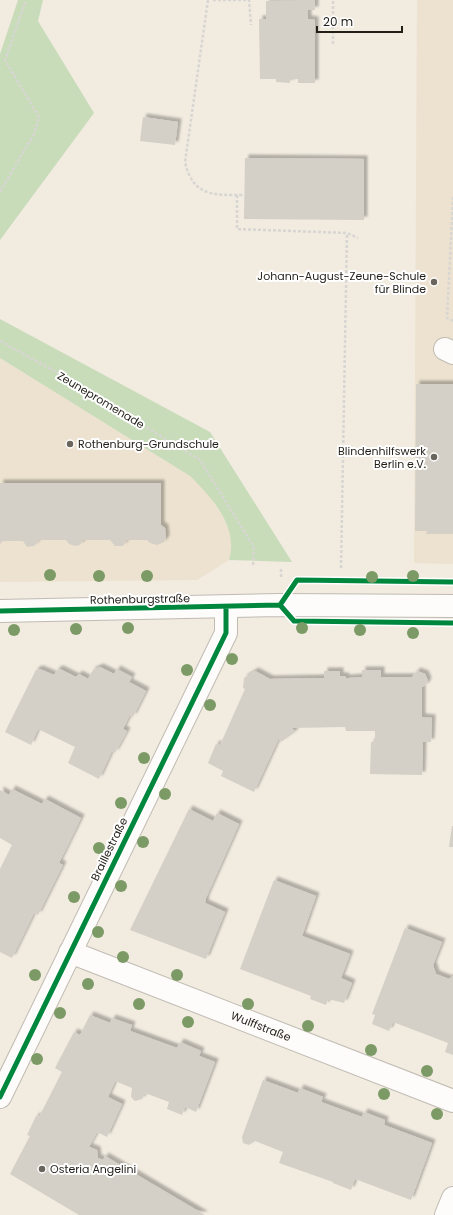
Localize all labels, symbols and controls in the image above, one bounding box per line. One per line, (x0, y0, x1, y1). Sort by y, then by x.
scale bar (317, 8, 402, 34)
text: 20 m (323, 13, 353, 30)
place label: Johann-August-Zeune-Schule für Blinde (257, 268, 426, 297)
marker: Johann-August-Zeune-Schule für Blinde (429, 277, 439, 287)
street label: Zeunepromenade (54, 368, 148, 432)
place label: Rothenburg-Grundschule (78, 436, 219, 452)
marker: Rothenburg-Grundschule (65, 439, 75, 449)
place label: Blindenhilfswerk Berlin e.V. (338, 443, 426, 472)
marker: Blindenhilfswerk Berlin e.V. (429, 452, 439, 462)
street label: Rothenburgstraße (90, 590, 190, 608)
street label: Braillestraße (87, 814, 131, 883)
street label: Wulffstraße (229, 1007, 294, 1045)
place label: Osteria Angelini (50, 1161, 137, 1177)
marker: Osteria Angelini (37, 1164, 47, 1174)

